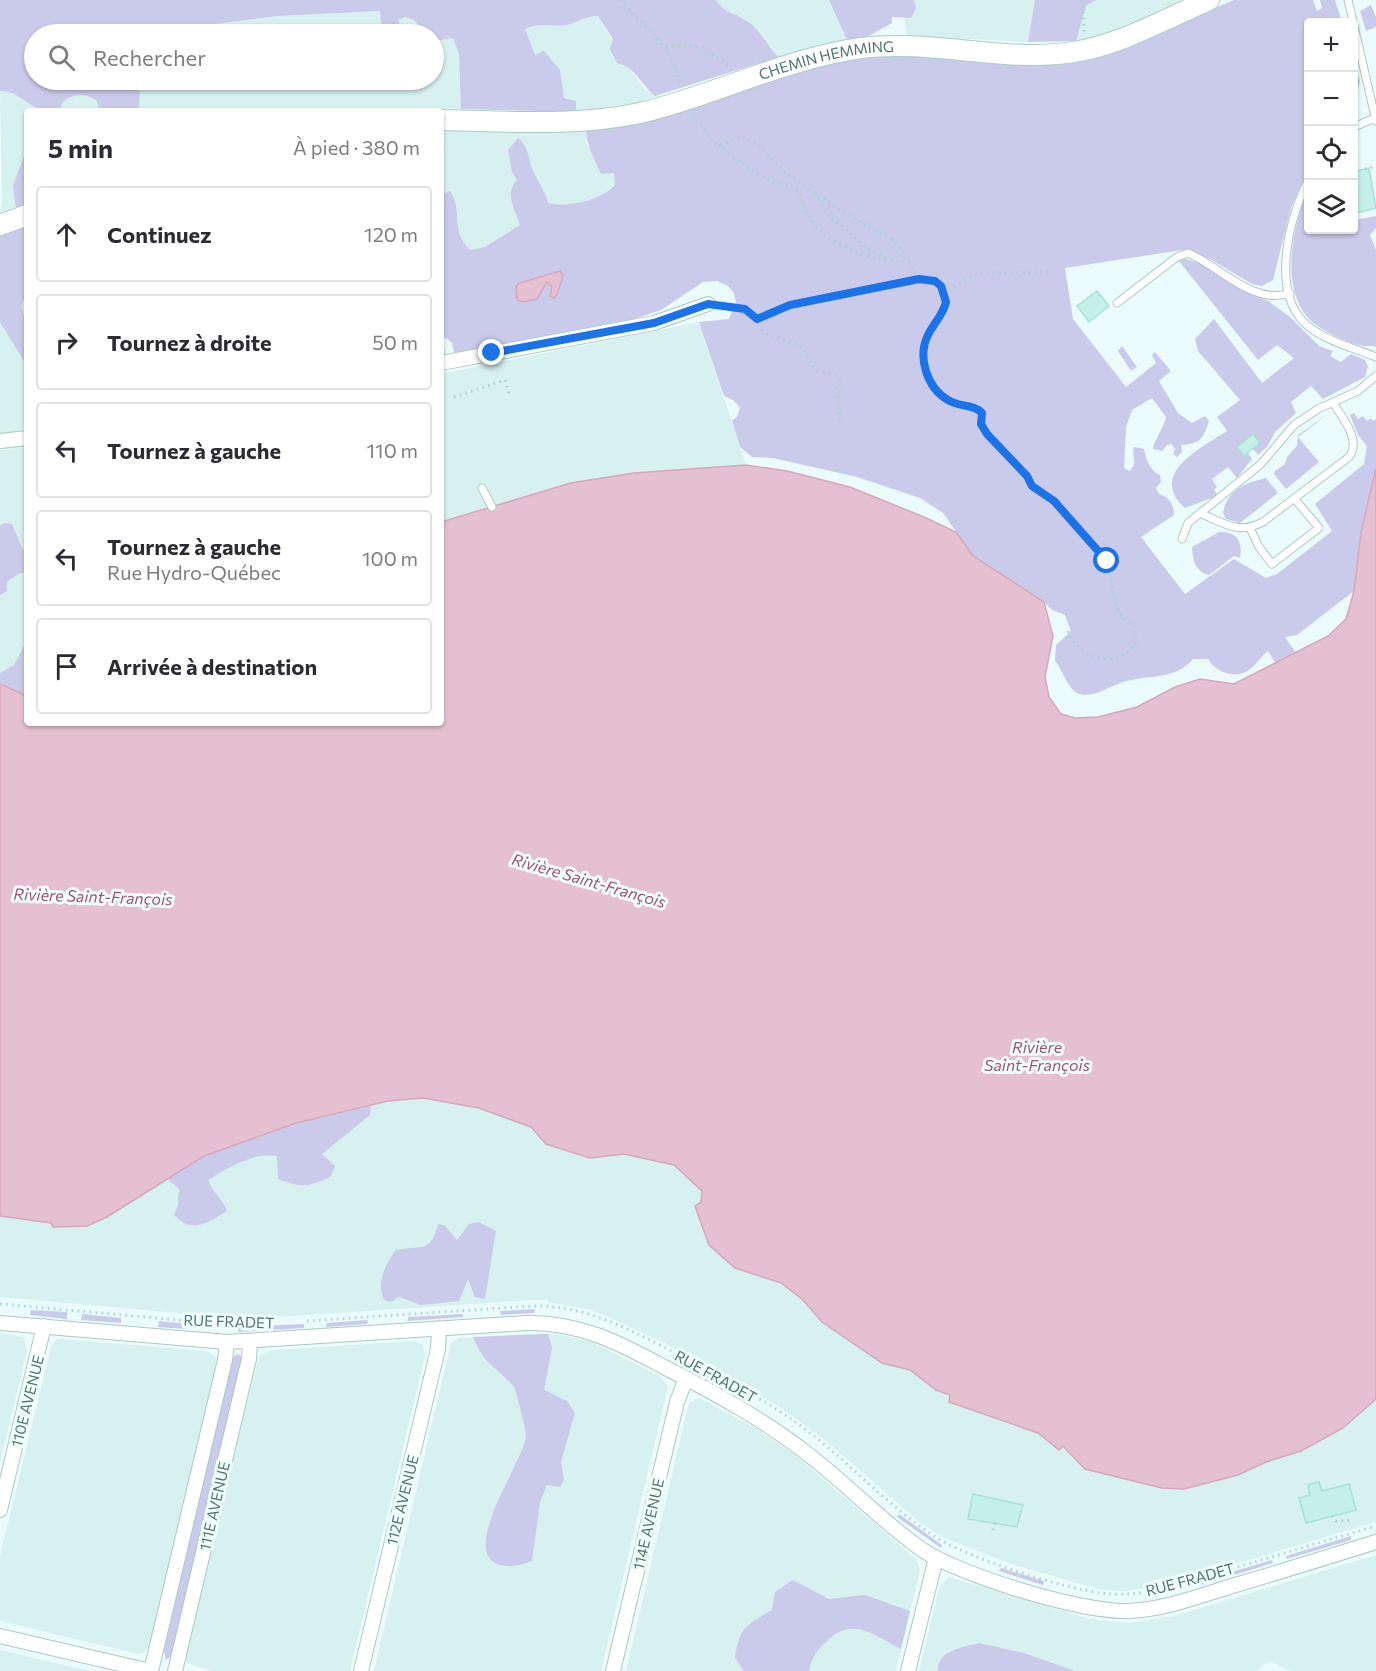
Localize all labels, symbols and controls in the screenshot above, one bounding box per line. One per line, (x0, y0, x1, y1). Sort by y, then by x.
map controls (1304, 18, 1358, 234)
button: + (1304, 18, 1358, 72)
search box (24, 24, 444, 90)
street label: CHEMIN HEMMING (756, 37, 894, 83)
icon: search (45, 41, 78, 74)
text: Rechercher (93, 44, 206, 71)
button: − (1304, 72, 1358, 126)
button: locate (1304, 126, 1358, 180)
text: 5 min (48, 132, 113, 163)
text: À pied · 380 m (293, 135, 420, 159)
button: layers (1304, 180, 1358, 234)
icon: ahead (50, 218, 83, 251)
text: Continuez (107, 221, 212, 248)
text: 120 m (364, 222, 418, 246)
icon: right (50, 326, 83, 359)
text: Tournez à droite (107, 329, 272, 356)
text: 50 m (372, 330, 418, 354)
route end (478, 339, 504, 365)
icon: left (50, 434, 83, 467)
text: Tournez à gauche (107, 437, 281, 464)
text: 110 m (367, 438, 418, 462)
text: Tournez à gauche (107, 533, 281, 560)
icon: left (50, 542, 83, 575)
text: 100 m (362, 546, 418, 570)
route start (1093, 547, 1119, 573)
text: Rue Hydro-Québec (107, 560, 281, 584)
icon: arrive (50, 650, 83, 683)
text: Arrivée à destination (107, 653, 317, 680)
water label: Rivière Saint-François (510, 849, 668, 911)
water label: Rivière Saint-François (13, 884, 173, 908)
water label: Rivière Saint-François (984, 1037, 1090, 1074)
street label: RUE FRADET (183, 1310, 275, 1332)
street label: RUE FRADET (672, 1346, 761, 1406)
street label: 110E AVENUE (7, 1353, 47, 1449)
street label: 112E AVENUE (382, 1453, 422, 1547)
street label: 111E AVENUE (195, 1460, 233, 1552)
street label: 114E AVENUE (629, 1476, 667, 1571)
street label: RUE FRADET (1144, 1558, 1237, 1599)

